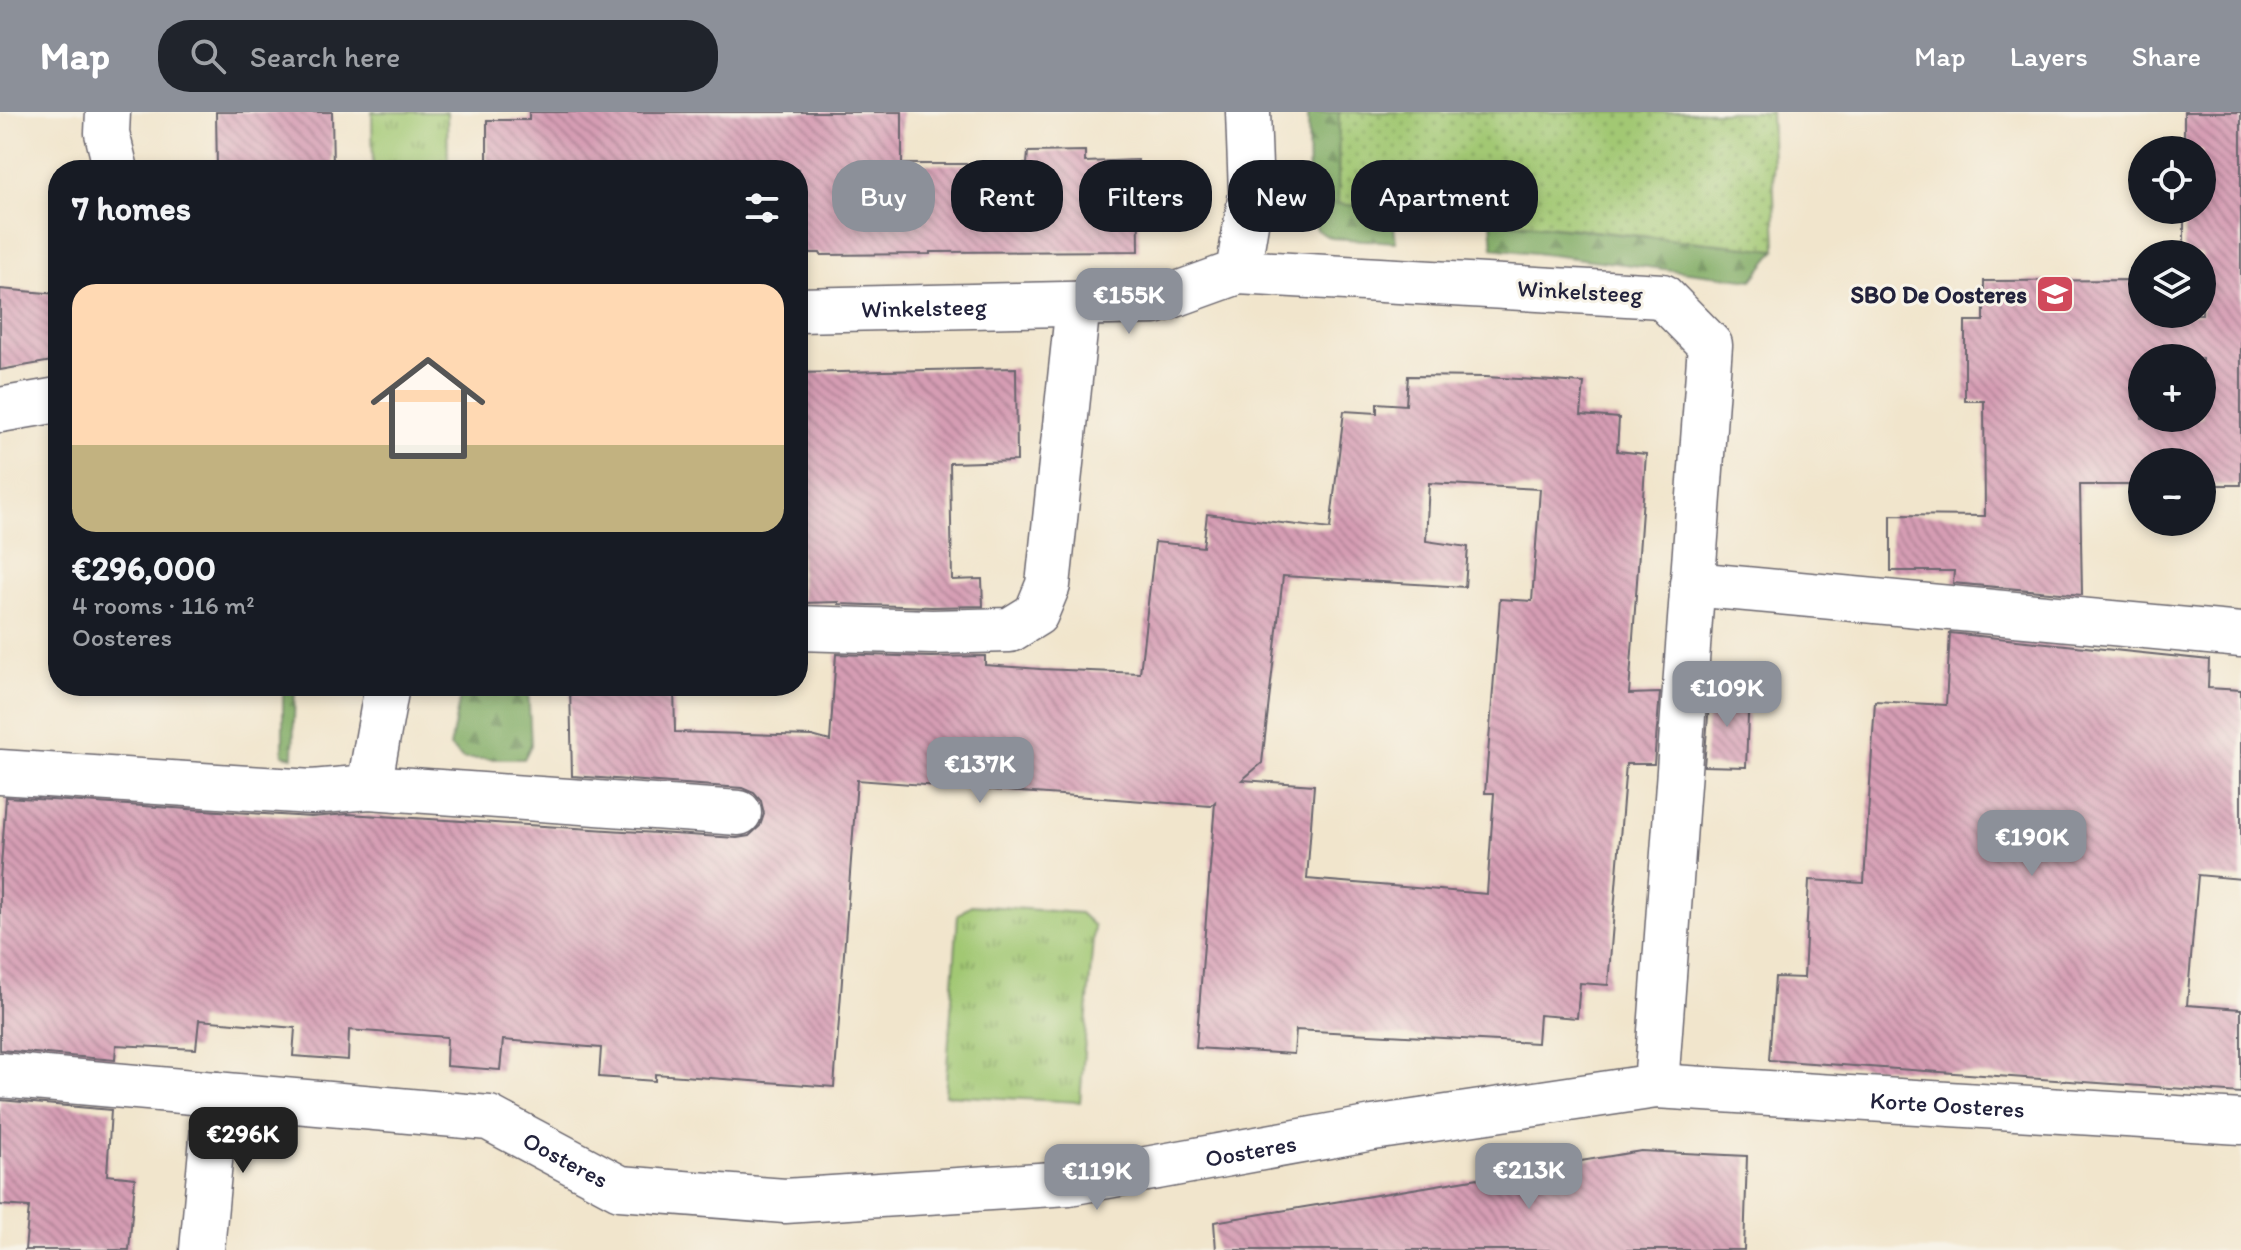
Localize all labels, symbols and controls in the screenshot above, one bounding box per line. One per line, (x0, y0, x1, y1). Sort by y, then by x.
search box (158, 20, 718, 92)
text: Map (40, 33, 110, 79)
icon: search (186, 34, 230, 78)
text: Search here (250, 38, 400, 75)
text: Map (1914, 39, 1966, 73)
text: Layers (2010, 39, 2088, 73)
text: Share (2132, 39, 2201, 73)
map controls (2128, 136, 2216, 536)
button: locate (2128, 136, 2216, 224)
chip: Buy (832, 160, 935, 232)
chip: Rent (951, 160, 1063, 232)
chip: Filters (1079, 160, 1212, 232)
chip: New (1228, 160, 1335, 232)
chip: Apartment (1351, 160, 1538, 232)
icon: filters (740, 186, 784, 230)
text: 7 homes (72, 188, 191, 229)
button: layers (2128, 240, 2216, 328)
pin: €155K (1073, 268, 1185, 336)
street label: Winkelsteeg (1517, 273, 1644, 309)
school or university icon: SBO De Oosteres (2034, 273, 2076, 315)
text: €155K (1094, 278, 1164, 310)
place label: SBO De Oosteres (1850, 280, 2027, 309)
street label: Winkelsteeg (861, 291, 988, 323)
icon: home (356, 336, 500, 480)
button: + (2128, 344, 2216, 432)
button: − (2128, 448, 2216, 536)
text: €296,000 (72, 548, 216, 589)
text: 4 rooms · 116 m² (72, 589, 255, 621)
text: Oosteres (72, 621, 172, 653)
pin: €109K (1671, 661, 1783, 729)
text: €109K (1690, 671, 1764, 703)
pin: €137K (924, 737, 1036, 805)
text: €137K (945, 747, 1015, 779)
pin: €190K (1976, 810, 2088, 878)
text: €190K (1995, 820, 2069, 852)
street label: Korte Oosteres (1869, 1085, 2026, 1123)
pin: €296K (187, 1107, 299, 1175)
text: €296K (207, 1117, 279, 1149)
street label: Oosteres (518, 1124, 613, 1194)
street label: Oosteres (1202, 1128, 1299, 1173)
pin: €213K (1473, 1143, 1585, 1211)
pin: €119K (1041, 1144, 1153, 1212)
text: €213K (1493, 1153, 1565, 1185)
text: €119K (1062, 1154, 1132, 1186)

